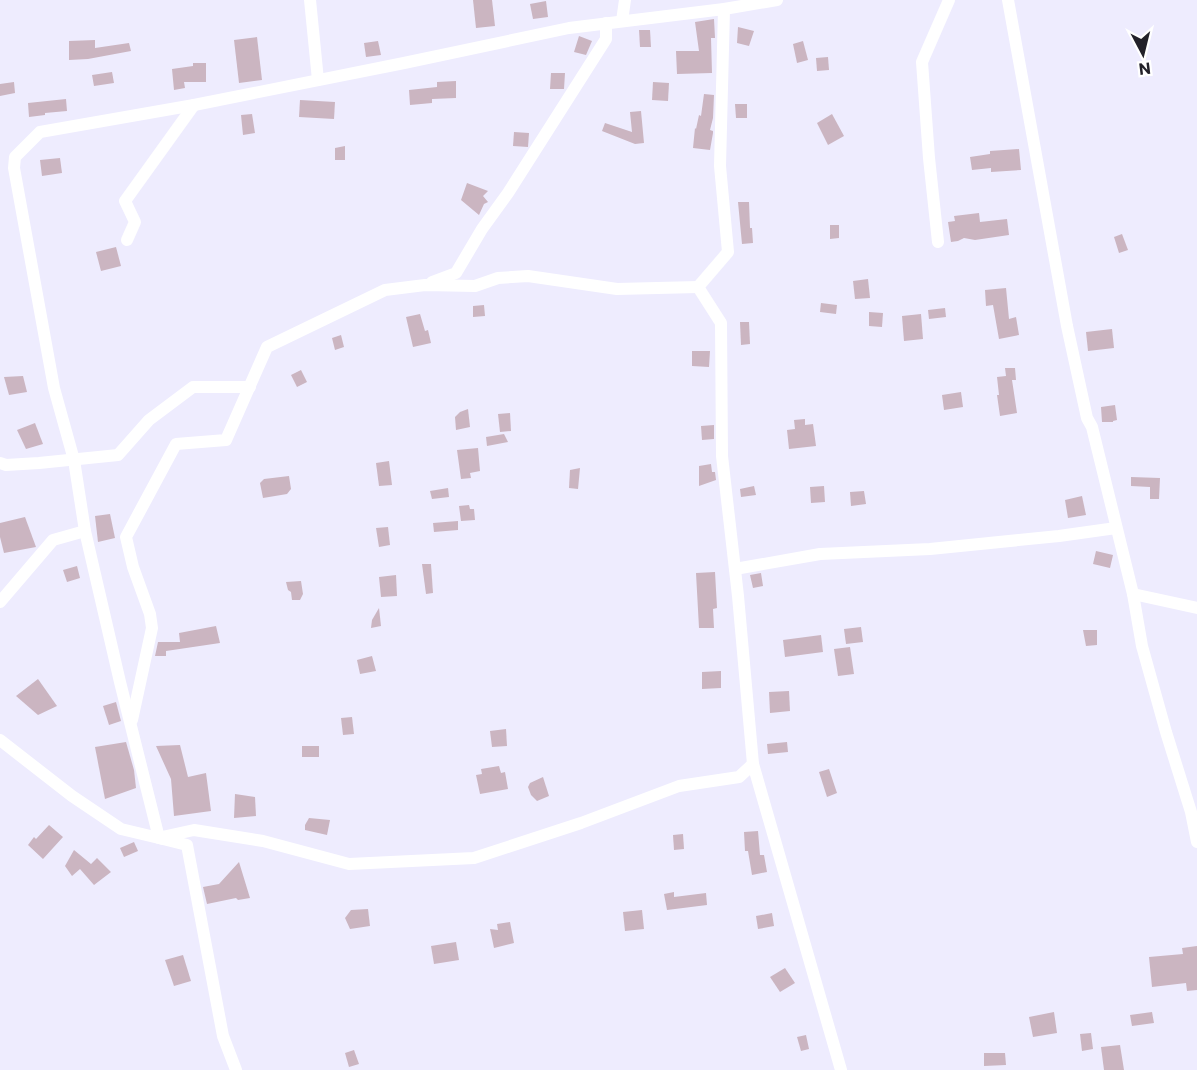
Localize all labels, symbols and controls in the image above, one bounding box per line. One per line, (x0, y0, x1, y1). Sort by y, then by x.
north arrow (1113, 24, 1173, 84)
text: N (1138, 59, 1152, 80)

